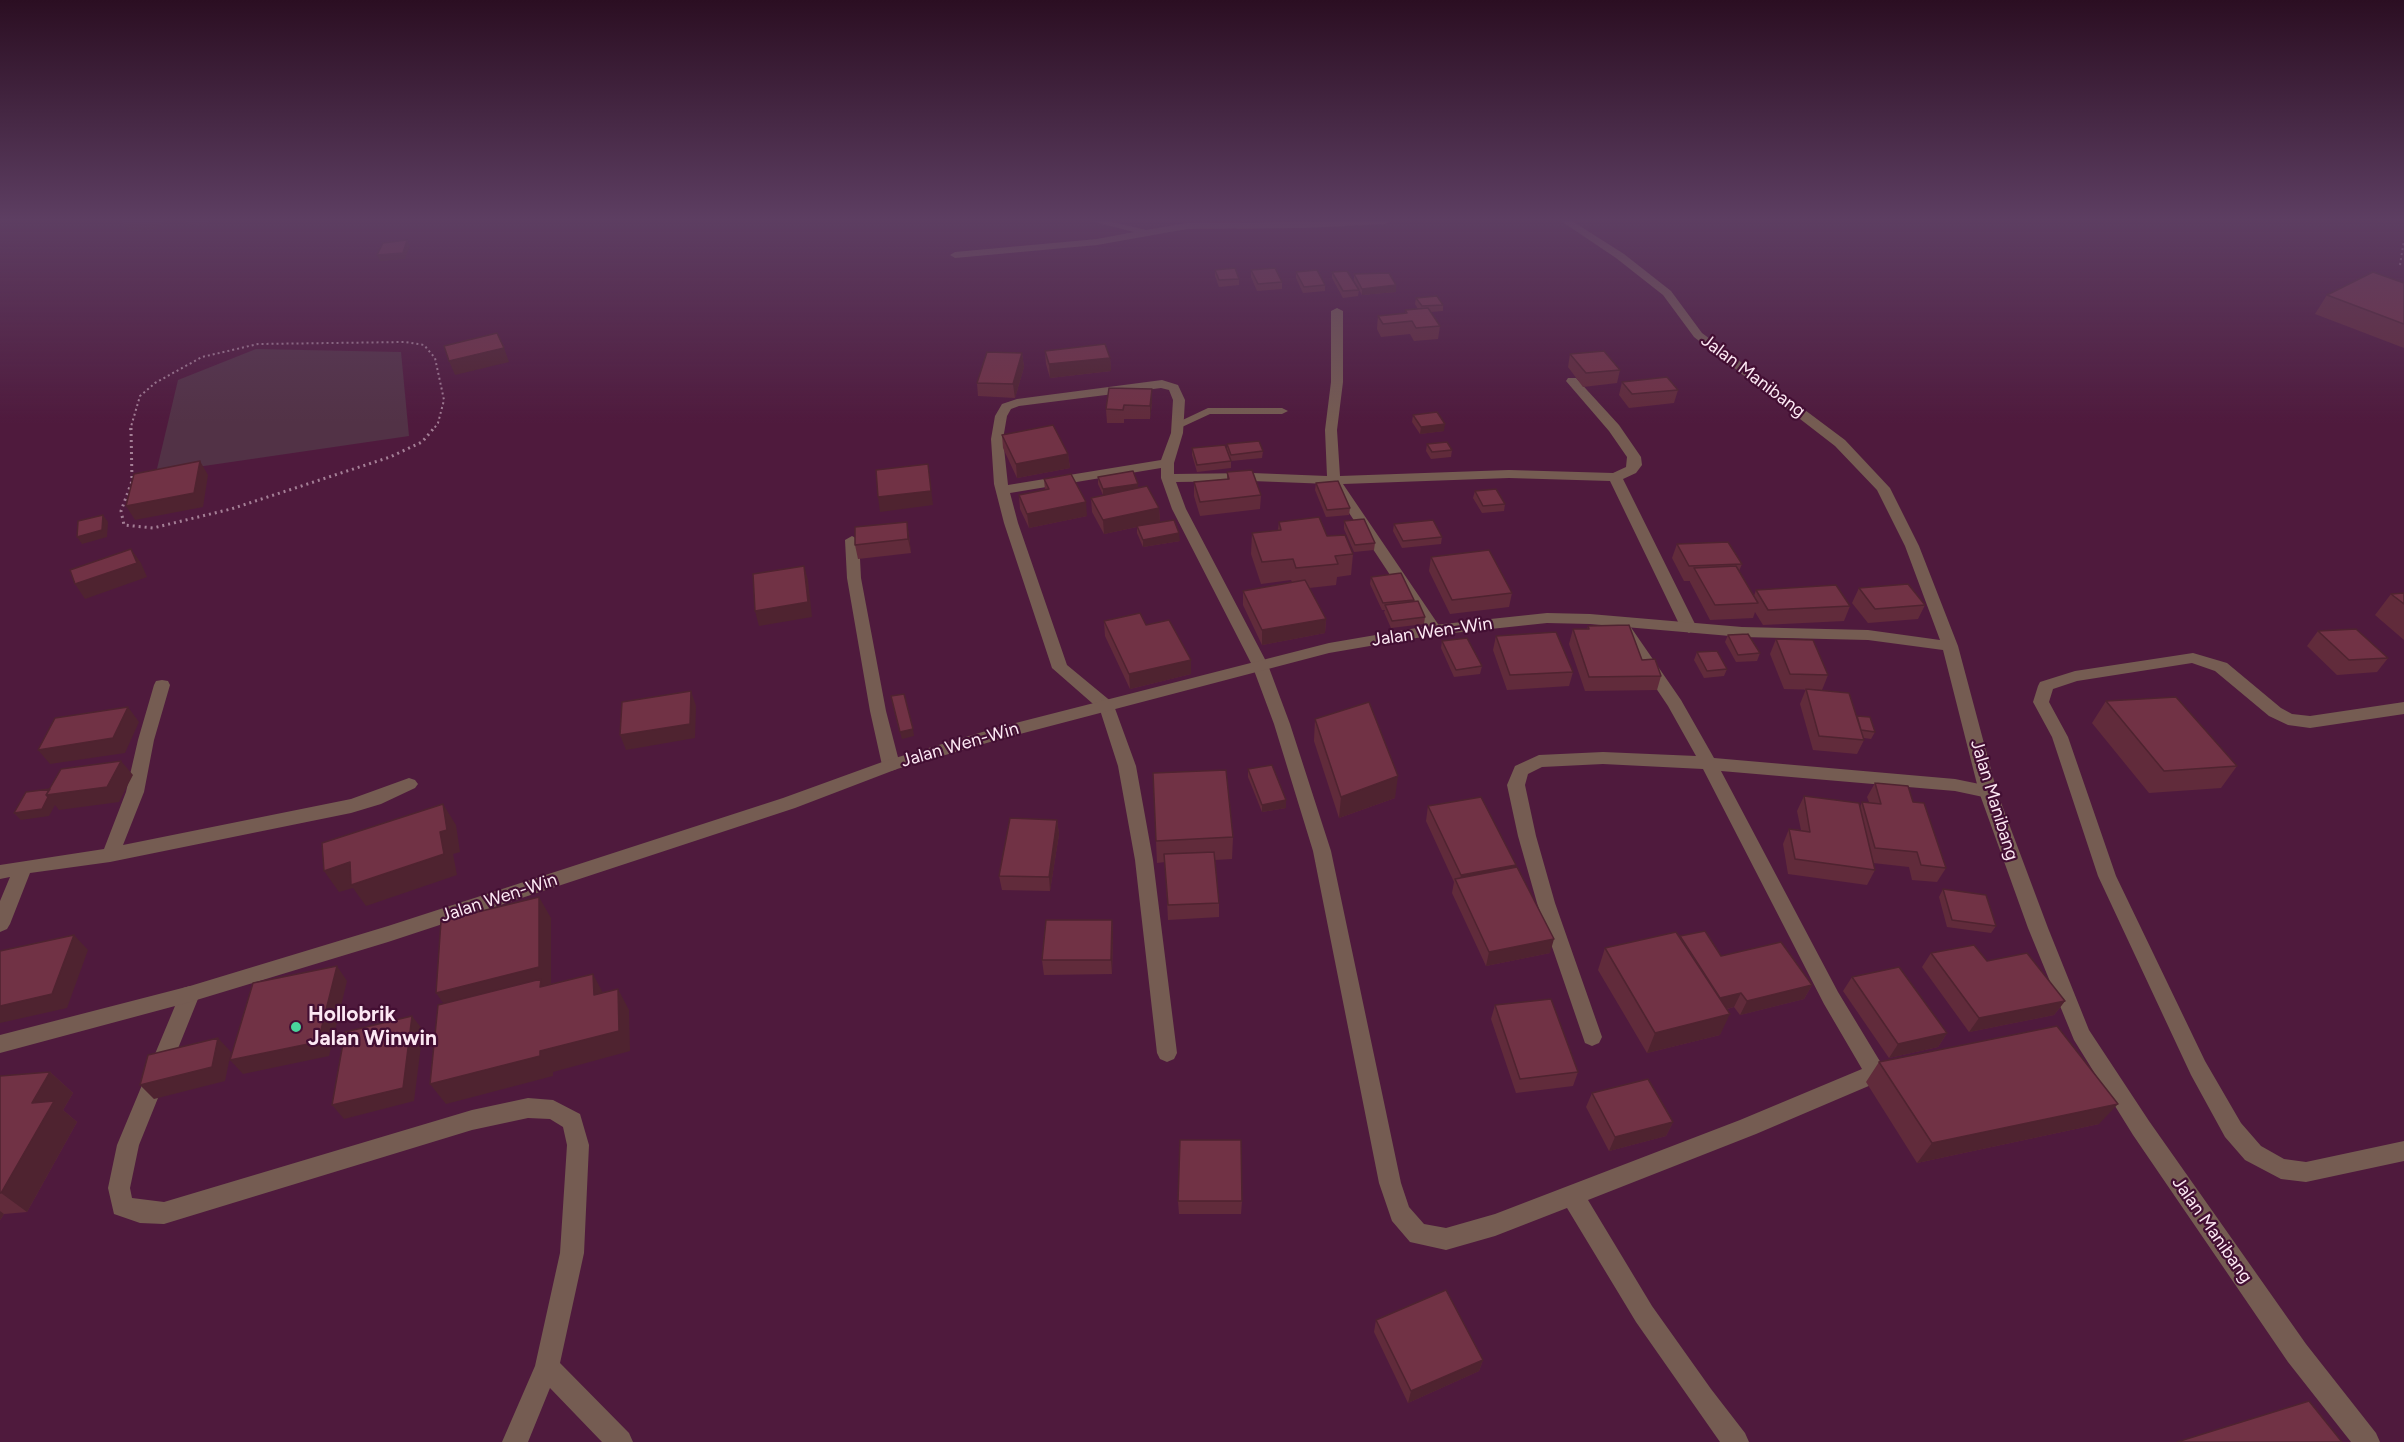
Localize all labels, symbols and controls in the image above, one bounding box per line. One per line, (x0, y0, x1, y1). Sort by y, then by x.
street label: Jalan Manibang (1697, 330, 1809, 422)
street label: Jalan Wen-Win (1370, 613, 1494, 651)
street label: Jalan Wen-Win (899, 718, 1021, 772)
street label: Jalan Manibang (1965, 737, 2023, 863)
street label: Jalan Wen-Win (438, 869, 560, 927)
place label: Hollobrik Jalan Winwin (308, 1002, 437, 1052)
marker: Hollobrik Jalan Winwin (289, 1020, 303, 1034)
street label: Jalan Manibang (2167, 1173, 2257, 1287)

